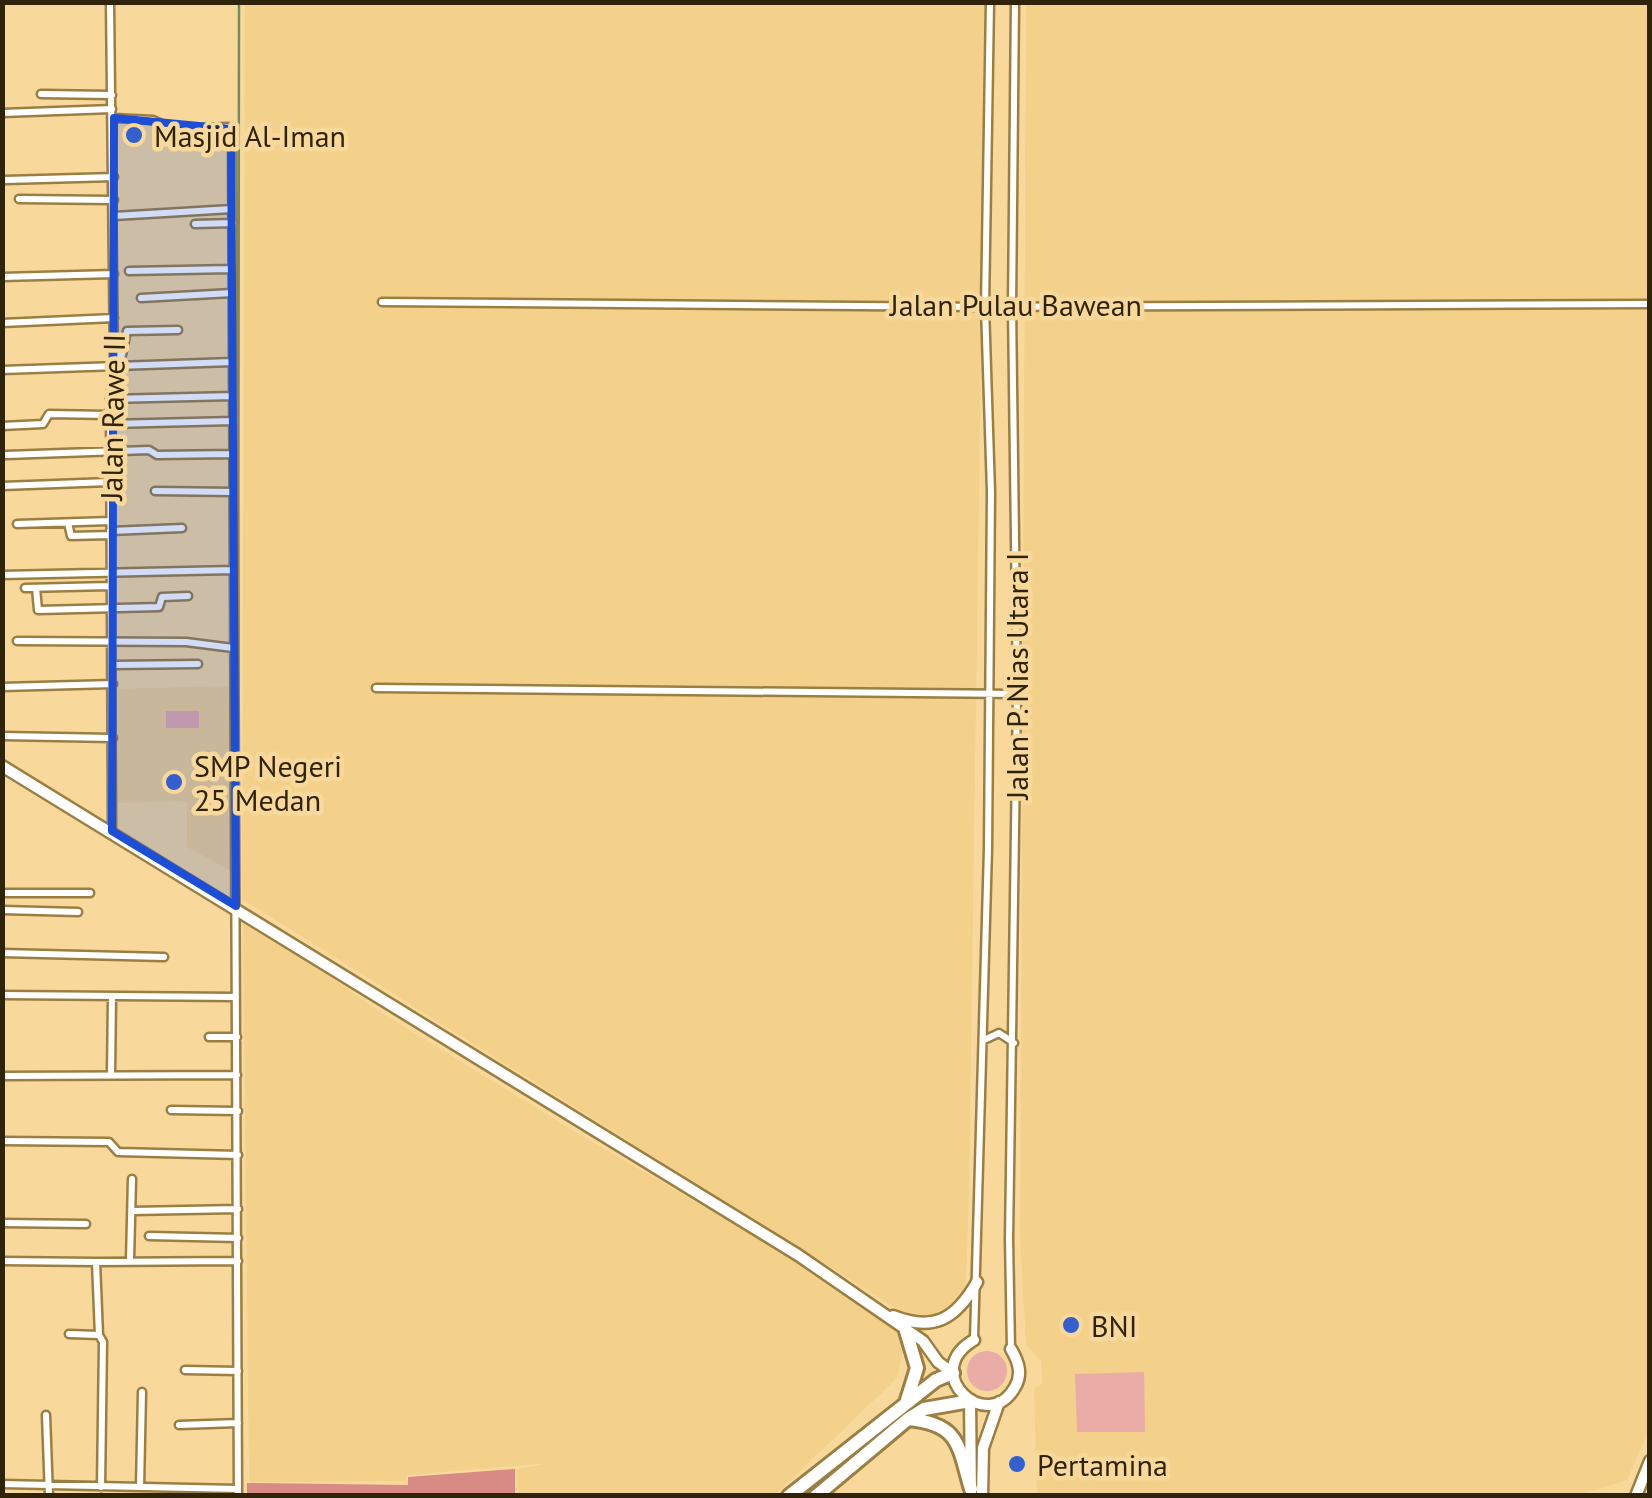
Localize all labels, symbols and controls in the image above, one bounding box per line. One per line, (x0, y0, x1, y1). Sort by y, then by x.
place label: Masjid Al-Iman (154, 116, 346, 155)
marker: Masjid Al-Iman (123, 124, 145, 146)
street label: Jalan Pulau Bawean (888, 285, 1142, 324)
street label: Jalan Rawe II (91, 333, 133, 503)
street label: Jalan P. Nias Utara I (997, 553, 1036, 801)
place label: SMP Negeri 25 Medan (194, 746, 342, 819)
marker: SMP Negeri 25 Medan (163, 771, 185, 793)
place label: BNI (1091, 1306, 1137, 1345)
marker: BNI (1060, 1314, 1082, 1336)
place label: Pertamina (1037, 1445, 1168, 1484)
marker: Pertamina (1006, 1453, 1028, 1475)

